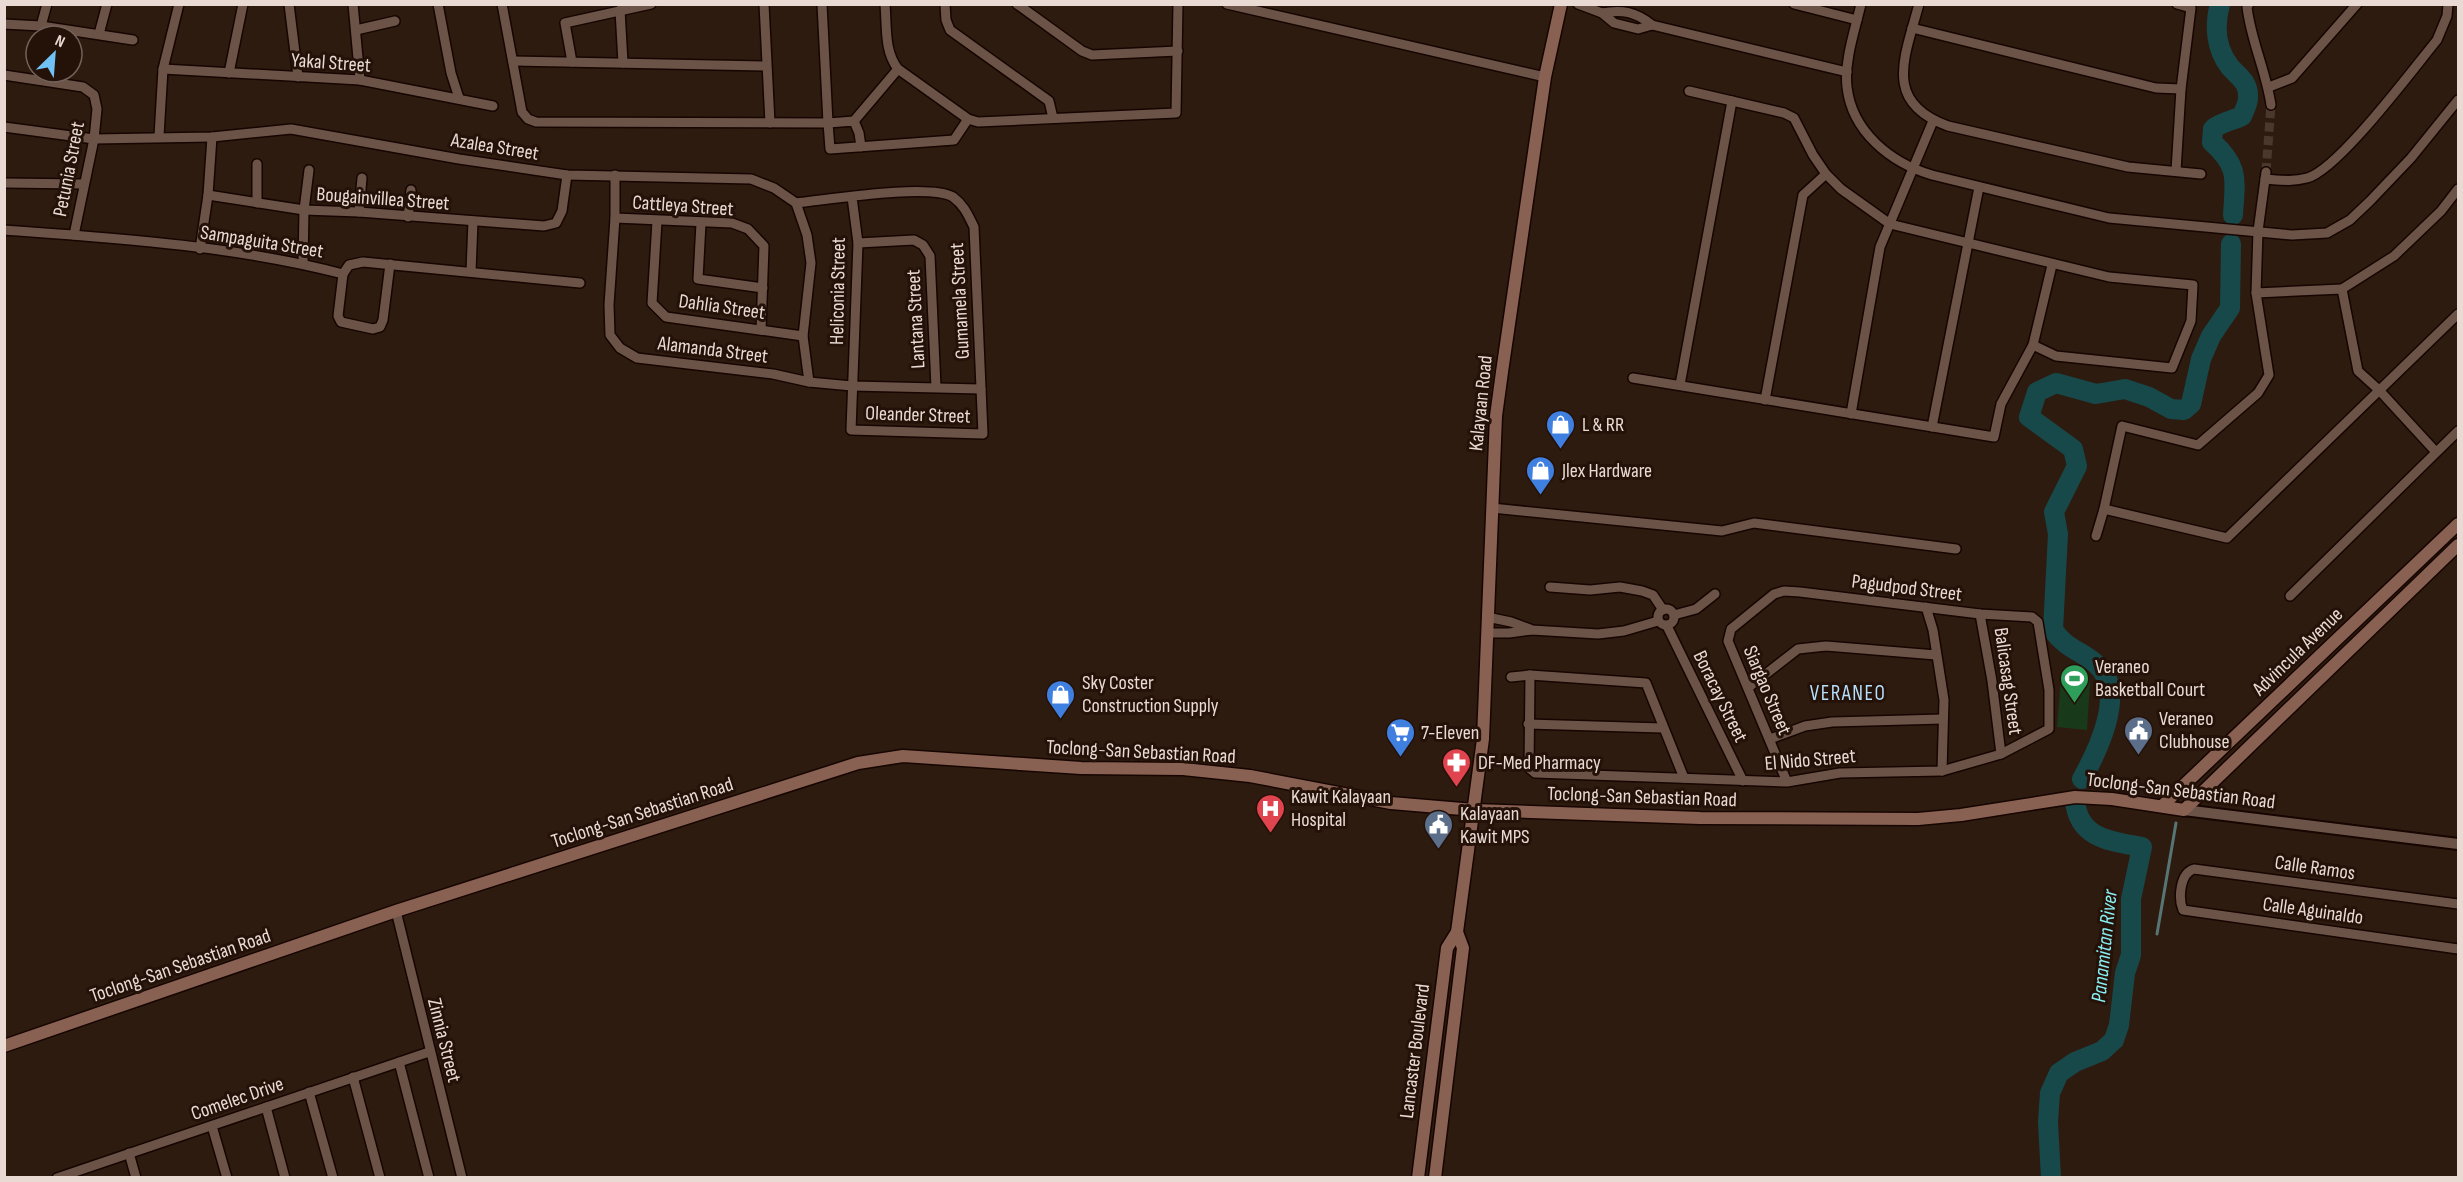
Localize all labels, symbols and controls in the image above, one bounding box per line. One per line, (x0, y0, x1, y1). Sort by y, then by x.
north arrow (24, 24, 84, 84)
text: N (52, 31, 68, 52)
street label: Yakal Street (290, 48, 371, 78)
street label: Petunia Street (48, 120, 90, 219)
street label: Azalea Street (448, 128, 540, 166)
street label: Bougainvillea Street (316, 182, 450, 216)
street label: Cattleya Street (632, 190, 734, 222)
street label: Sampaguita Street (199, 220, 325, 264)
street label: Heliconia Street (825, 237, 851, 345)
street label: Gumamela Street (945, 242, 975, 360)
street label: Lantana Street (901, 269, 931, 369)
street label: Dahlia Street (677, 289, 767, 325)
street label: Alamanda Street (655, 331, 769, 369)
street label: Kalayaan Road (1464, 354, 1498, 452)
street label: Oleander Street (865, 401, 971, 429)
shop icon: L & RR (1545, 408, 1577, 450)
place label: L & RR (1582, 413, 1624, 437)
shop icon: Jlex Hardware (1525, 454, 1557, 496)
place label: Jlex Hardware (1561, 459, 1652, 483)
street label: Pagudpod Street (1850, 569, 1963, 607)
street label: Advincula Avenue (2247, 603, 2348, 702)
street label: Balicasag Street (1989, 626, 2027, 736)
street label: Siargao Street (1738, 642, 1797, 738)
street label: Boracay Street (1688, 647, 1753, 746)
place label: Veraneo Basketball Court (2095, 655, 2205, 702)
sports icon: Veraneo Basketball Court (2058, 662, 2090, 704)
place label: Sky Coster Construction Supply (1082, 671, 1219, 718)
shop icon: Sky Coster Construction Supply (1045, 678, 1077, 720)
district label: VERANEO (1810, 681, 1886, 706)
place label: Veraneo Clubhouse (2159, 707, 2230, 754)
public building icon: Veraneo Clubhouse (2122, 714, 2154, 756)
supermarket icon: 7-Eleven (1384, 716, 1416, 758)
place label: 7-Eleven (1421, 721, 1479, 745)
street label: Toclong-San Sebastian Road (1046, 735, 1236, 769)
street label: El Nido Street (1764, 744, 1857, 776)
pharmacy icon: DF-Med Pharmacy (1441, 746, 1473, 788)
place label: DF-Med Pharmacy (1478, 751, 1601, 775)
street label: Toclong-San Sebastian Road (2085, 768, 2276, 814)
street label: Toclong-San Sebastian Road (548, 772, 736, 854)
street label: Toclong-San Sebastian Road (1547, 782, 1737, 812)
place label: Kawit Kalayaan Hospital (1291, 785, 1391, 832)
hospital icon: Kawit Kalayaan Hospital (1254, 792, 1286, 834)
place label: Kalayaan Kawit MPS (1460, 802, 1530, 849)
public building icon: Kalayaan Kawit MPS (1423, 808, 1455, 850)
street label: Calle Ramos (2273, 850, 2357, 885)
water label: Panamitan River (2086, 887, 2123, 1004)
street label: Calle Aguinaldo (2261, 892, 2365, 930)
street label: Toclong-San Sebastian Road (87, 924, 274, 1008)
street label: Lancaster Boulevard (1395, 983, 1435, 1120)
street label: Zinnia Street (422, 996, 466, 1085)
street label: Comelec Drive (188, 1072, 287, 1126)

